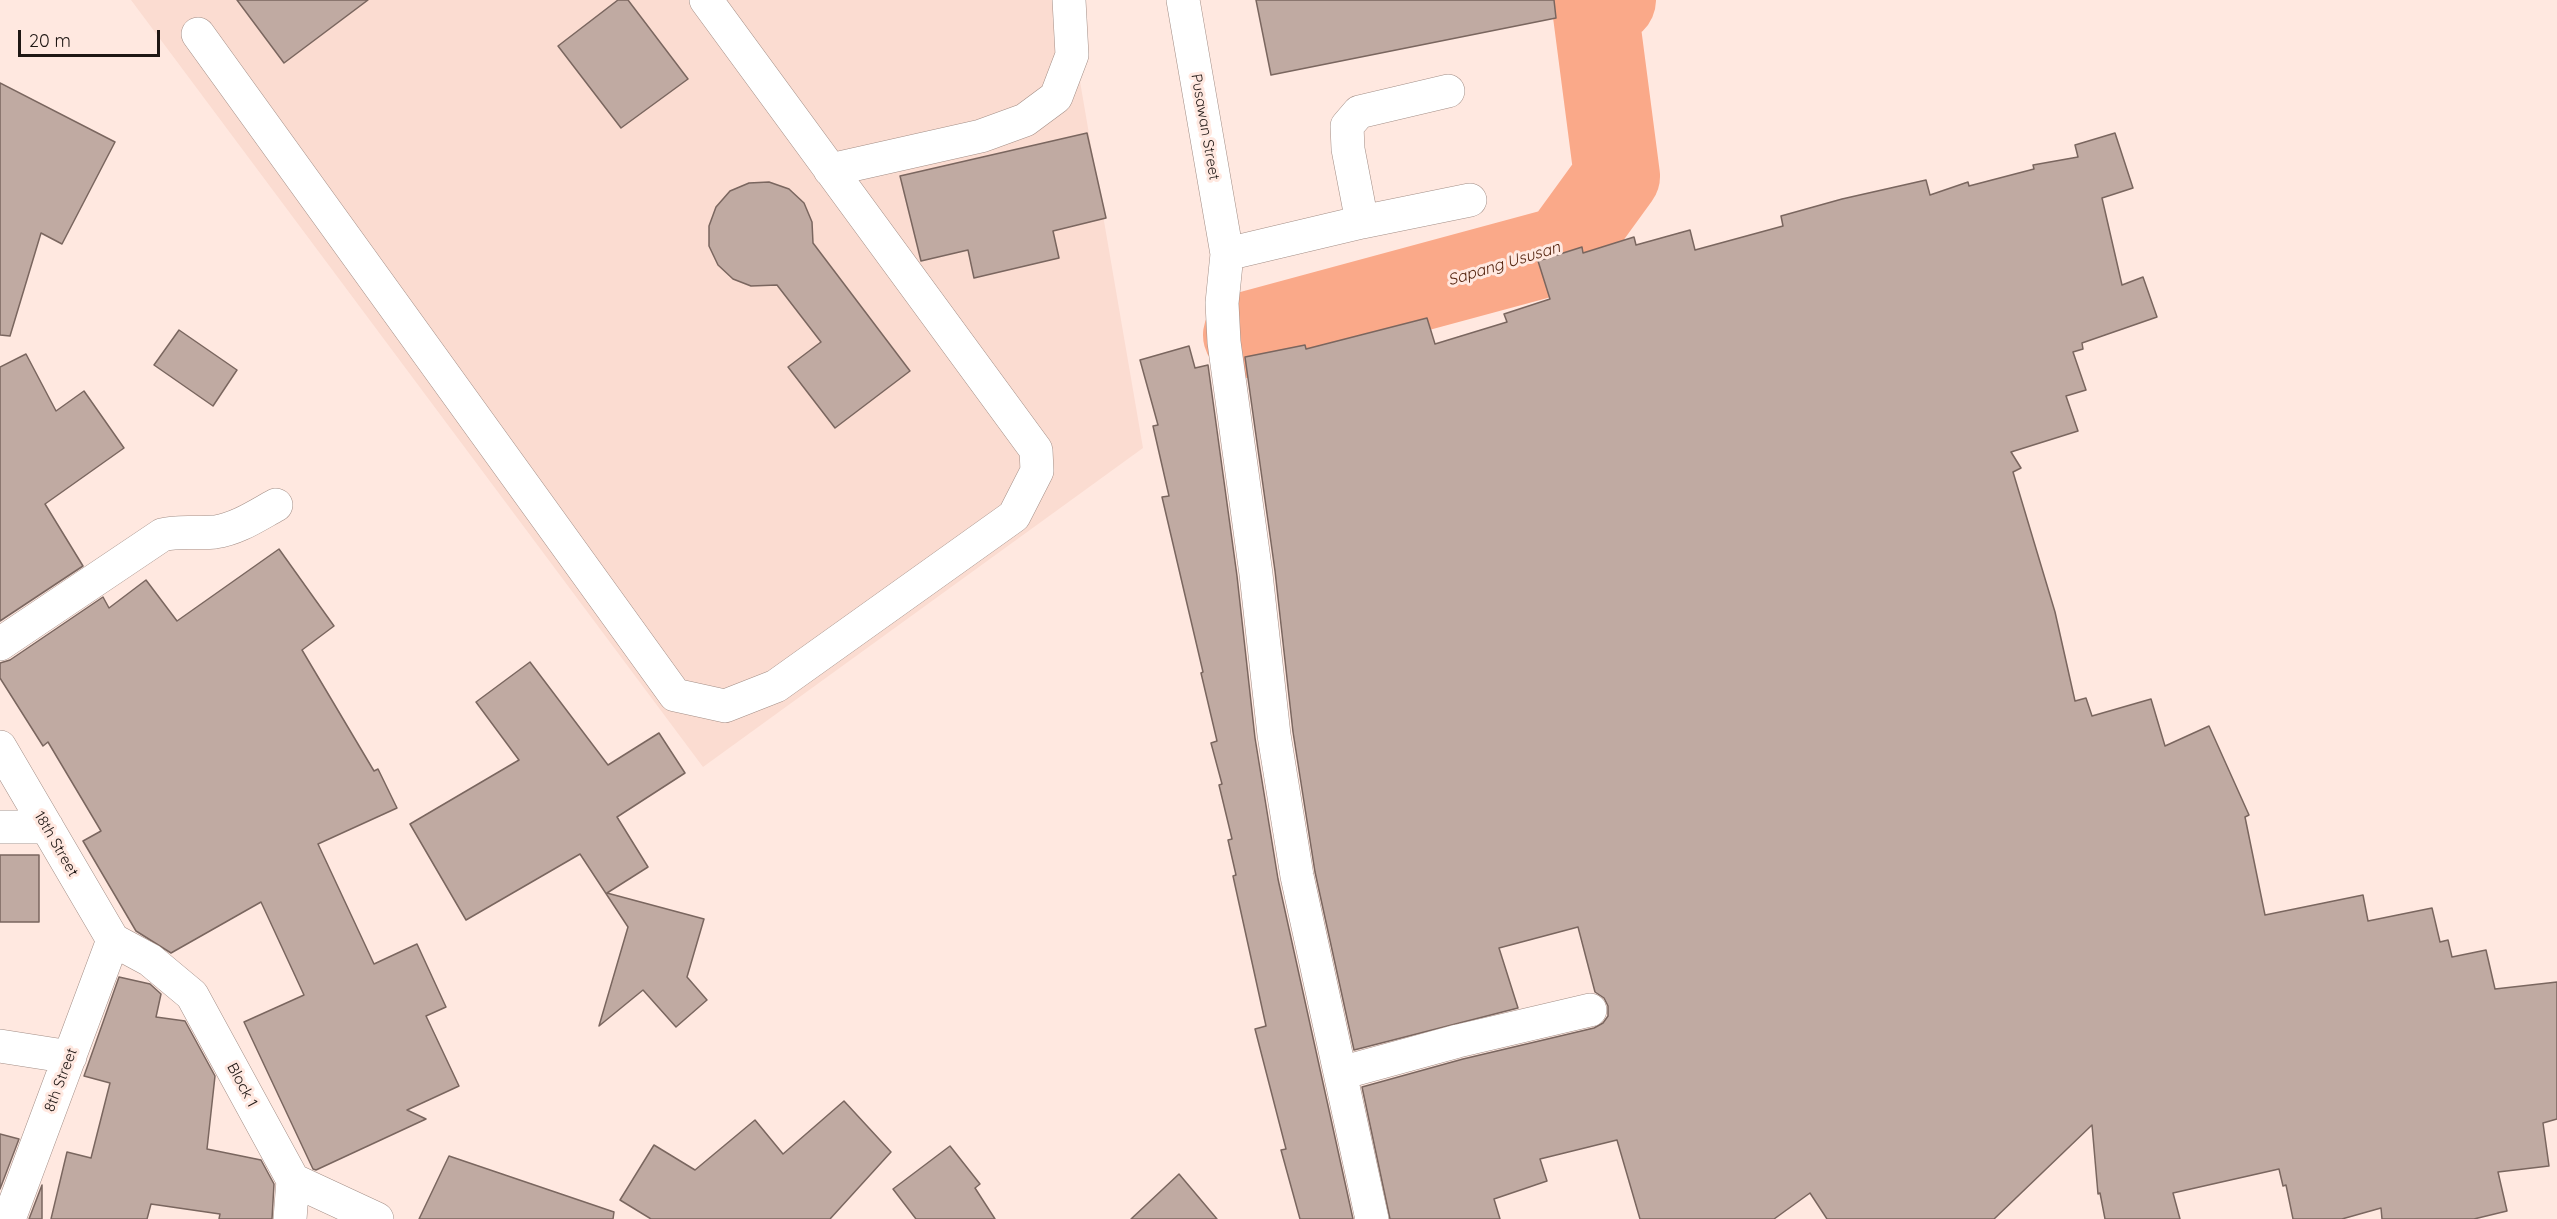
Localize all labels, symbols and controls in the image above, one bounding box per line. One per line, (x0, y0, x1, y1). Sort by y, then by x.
scale bar (21, 18, 164, 56)
text: 20 m (29, 29, 71, 52)
street label: Pusawan Street (1187, 72, 1223, 182)
water label: Sapang Ususan (1446, 238, 1562, 290)
street label: 18th Street (30, 808, 82, 880)
street label: 8th Street (41, 1046, 81, 1114)
street label: Block 1 (223, 1060, 261, 1110)

